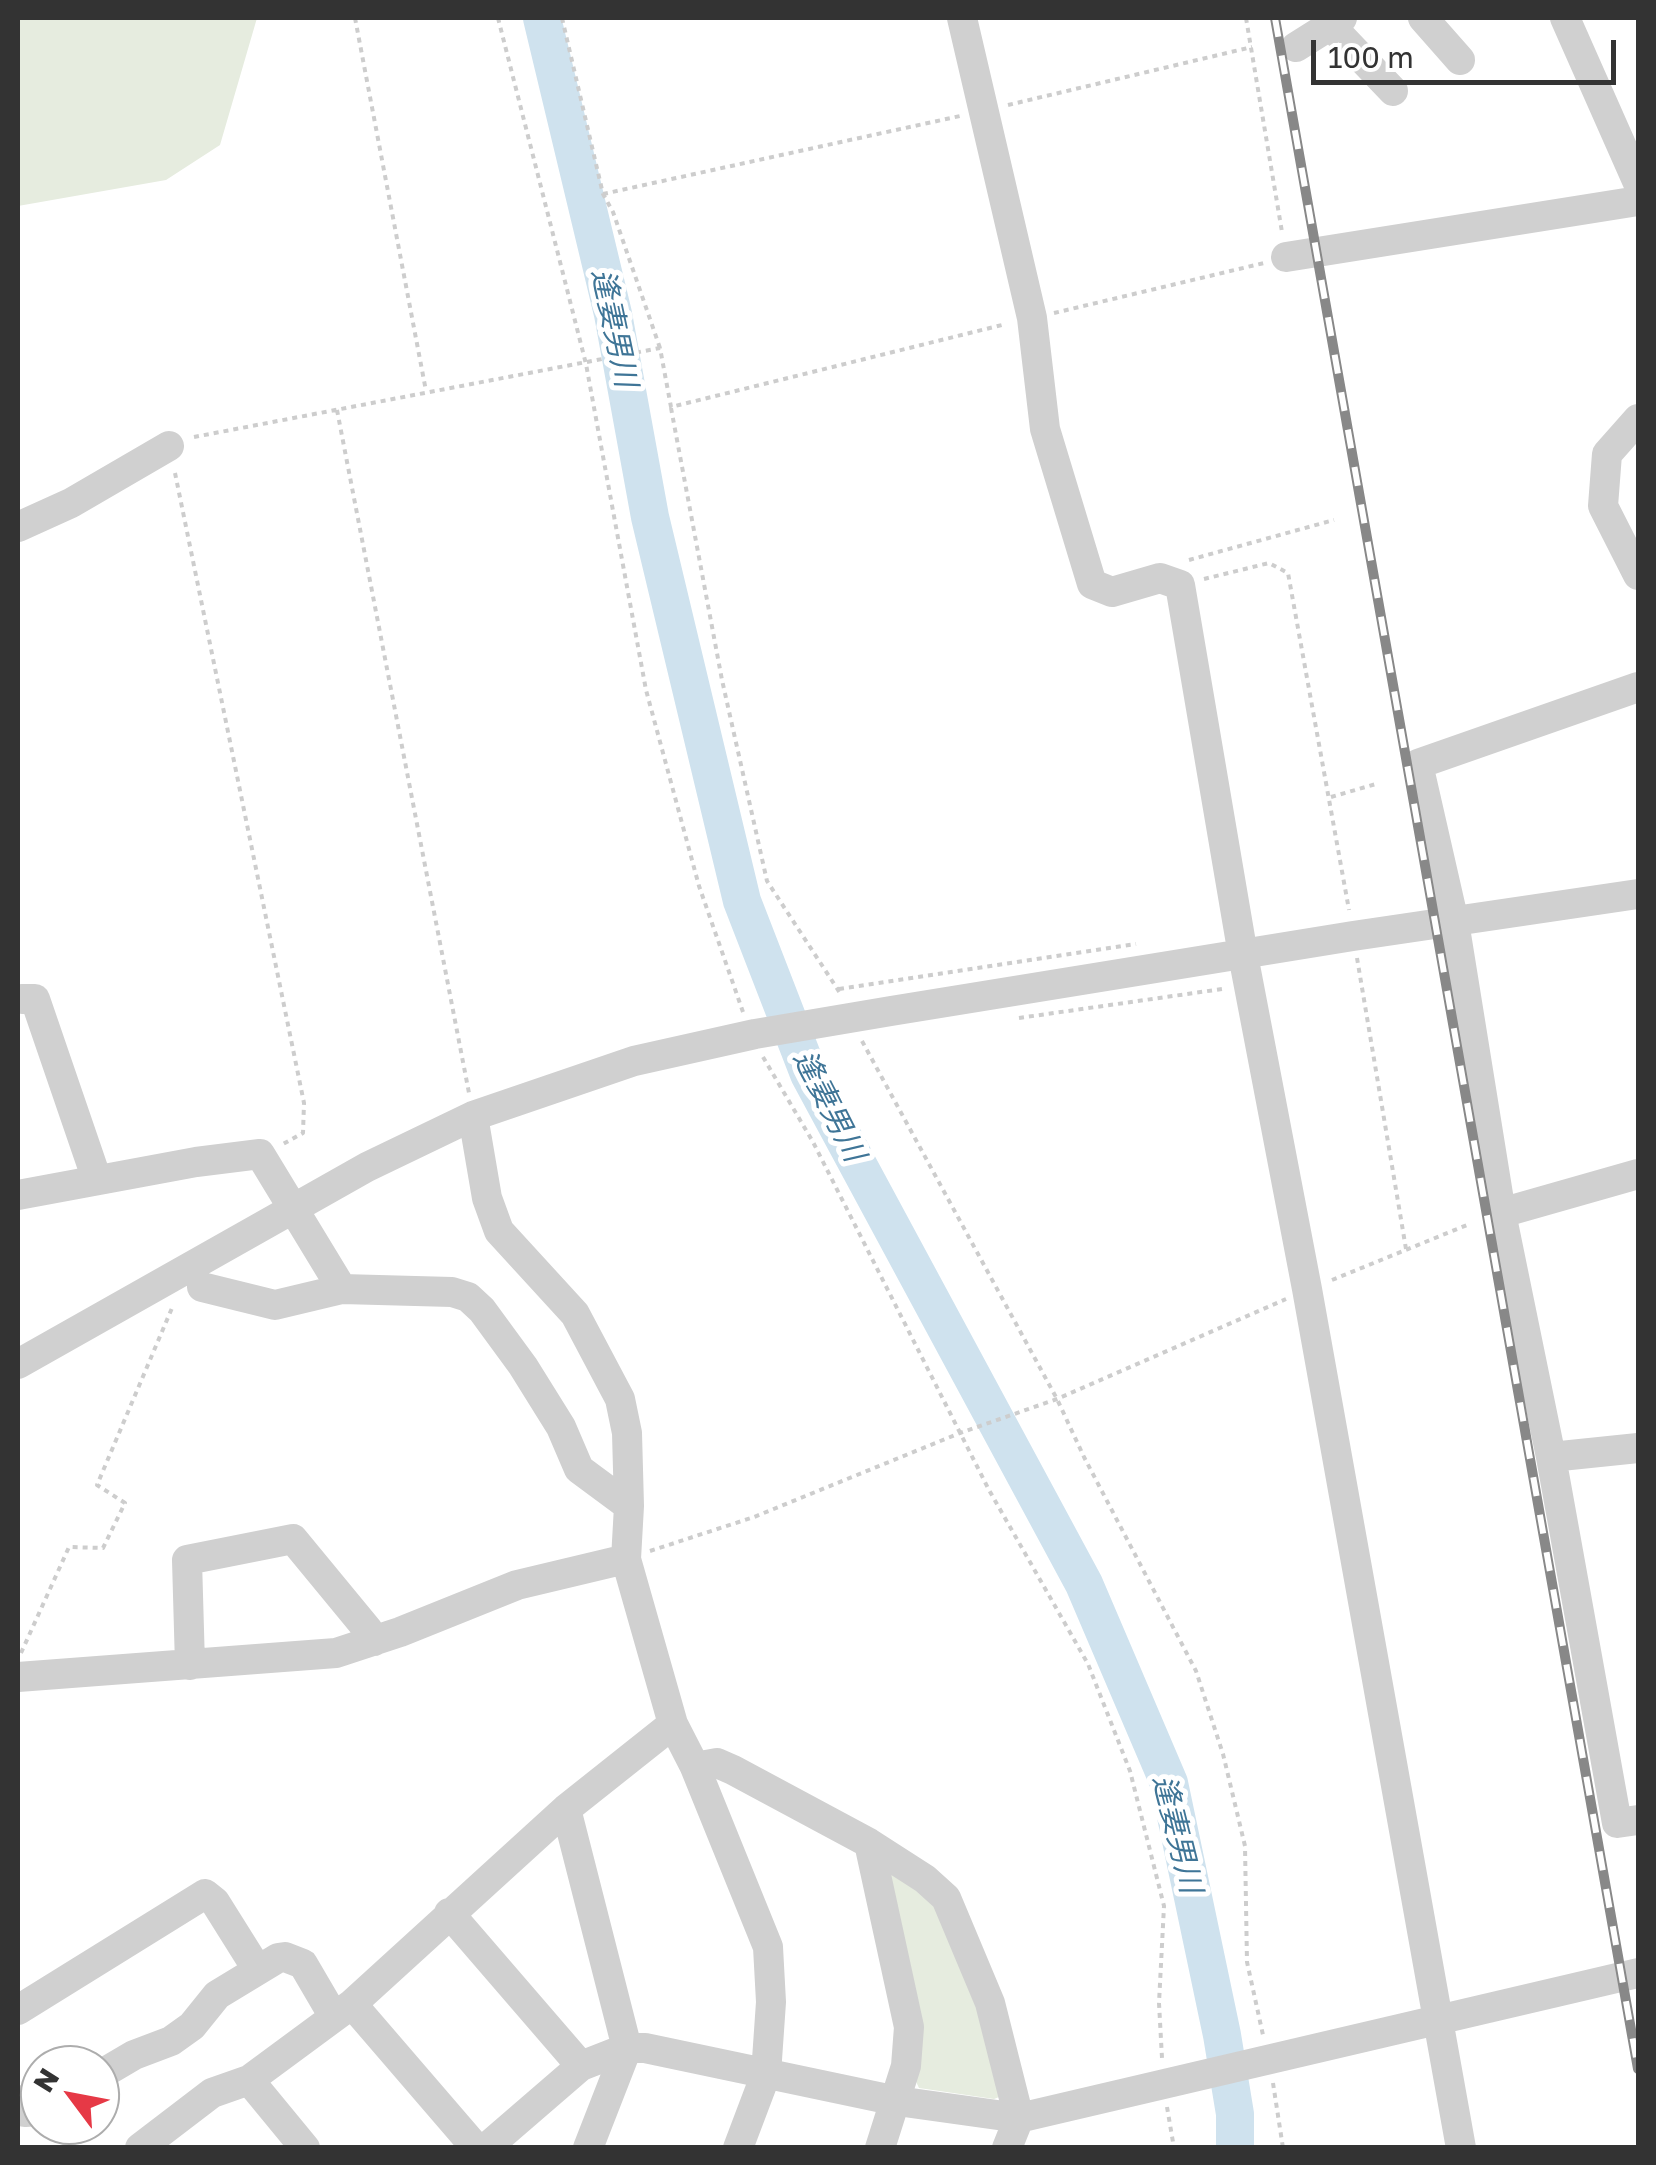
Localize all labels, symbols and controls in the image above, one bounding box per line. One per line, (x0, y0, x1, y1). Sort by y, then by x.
scale bar (1316, 20, 1621, 82)
text: 100 m (1328, 39, 1414, 75)
water label: 逢妻男川 (584, 266, 644, 390)
water label: 逢妻男川 (786, 1044, 872, 1168)
water label: 逢妻男川 (1145, 1771, 1209, 1897)
north arrow (20, 2045, 120, 2145)
text: N (26, 2062, 65, 2098)

